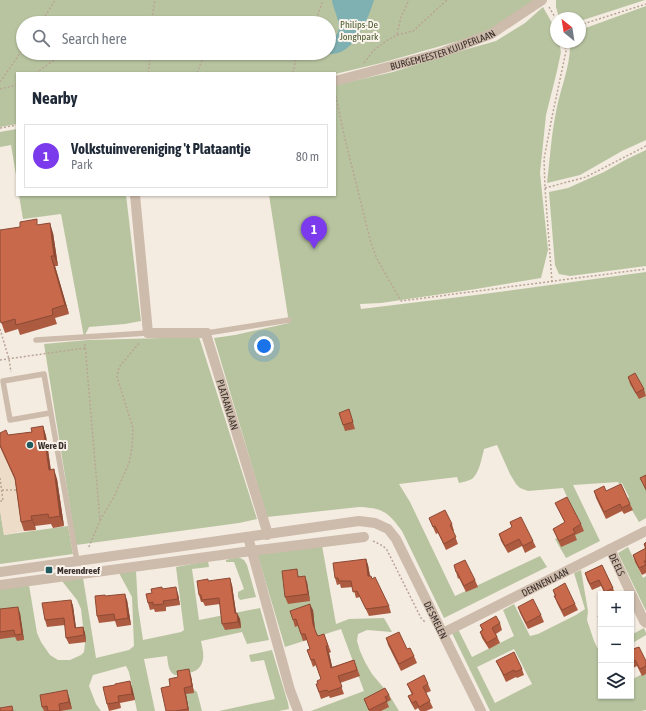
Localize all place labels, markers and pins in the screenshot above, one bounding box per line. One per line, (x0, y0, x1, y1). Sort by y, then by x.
pin: 1 (301, 216, 327, 249)
marker: Were Di (25, 440, 35, 450)
place label: Were Di (37, 440, 66, 451)
marker: Merendreef (44, 565, 54, 575)
place label: Merendreef (57, 565, 100, 576)

